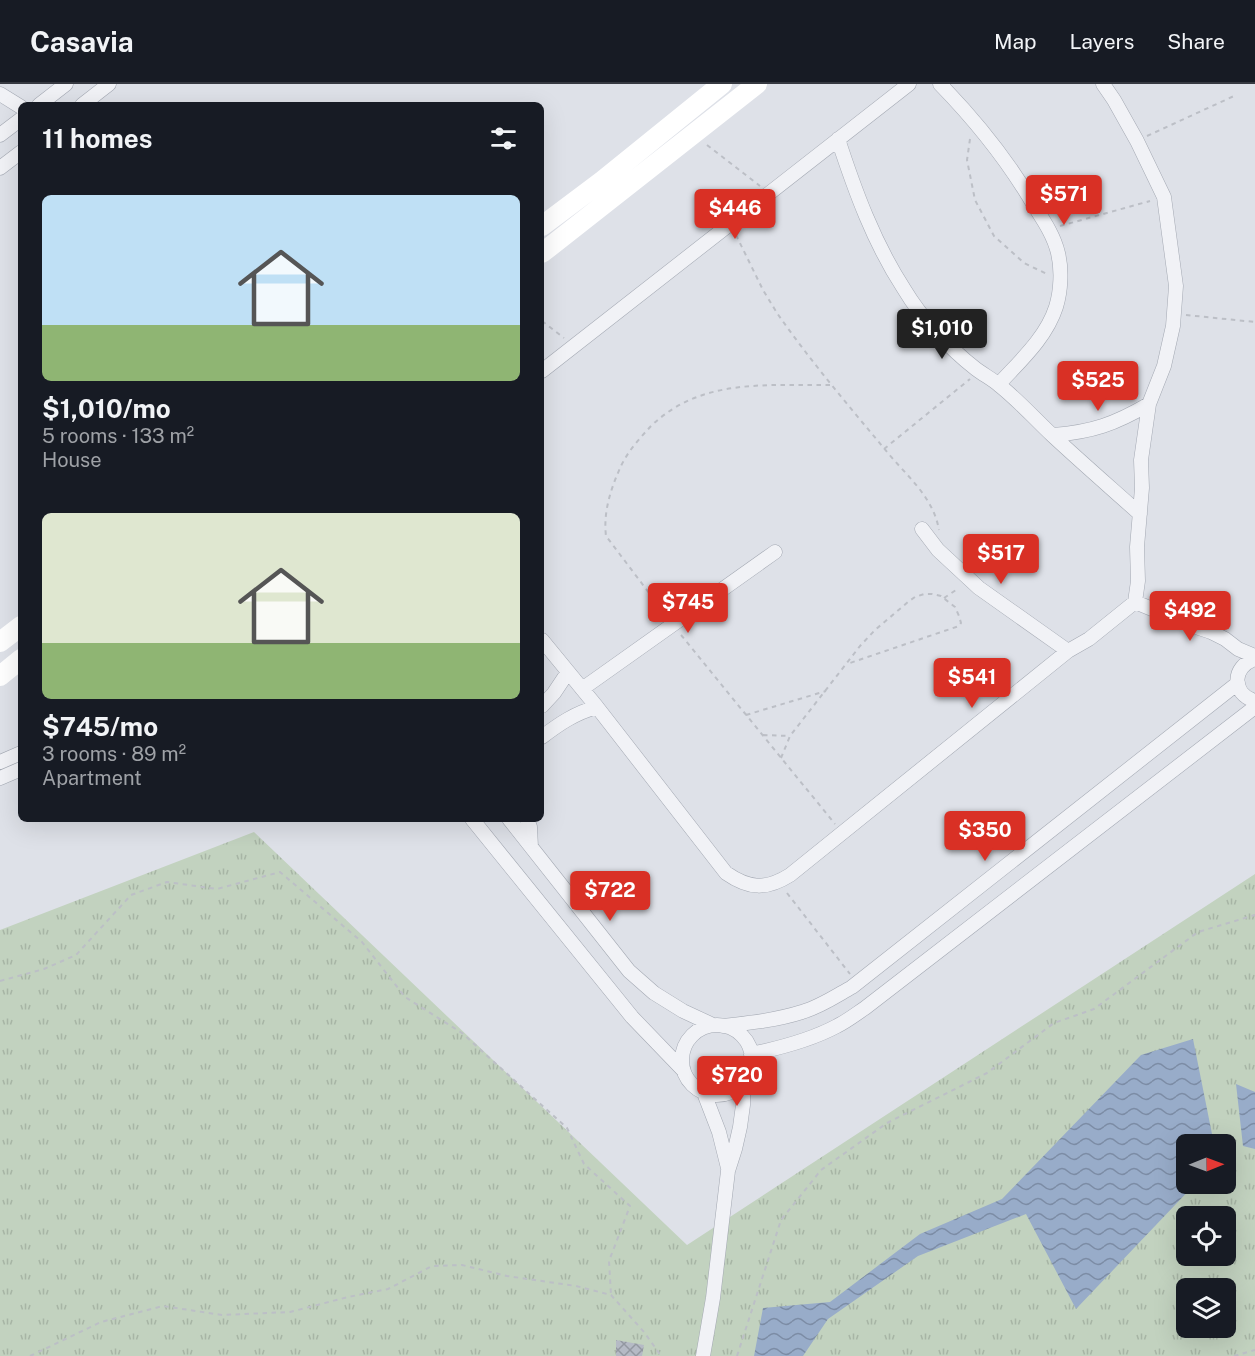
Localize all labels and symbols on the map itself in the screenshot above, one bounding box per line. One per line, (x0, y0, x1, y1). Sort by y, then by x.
pin: $571 (1028, 175, 1100, 226)
pin: $446 (699, 189, 771, 240)
pin: $1,010 (893, 309, 991, 360)
pin: $525 (1062, 361, 1134, 412)
pin: $517 (965, 534, 1037, 585)
pin: $745 (652, 583, 724, 634)
pin: $492 (1154, 591, 1226, 642)
pin: $541 (936, 658, 1008, 709)
pin: $350 (949, 811, 1021, 862)
pin: $722 (574, 871, 646, 922)
pin: $720 (701, 1056, 773, 1107)
north arrow (1176, 1134, 1236, 1194)

